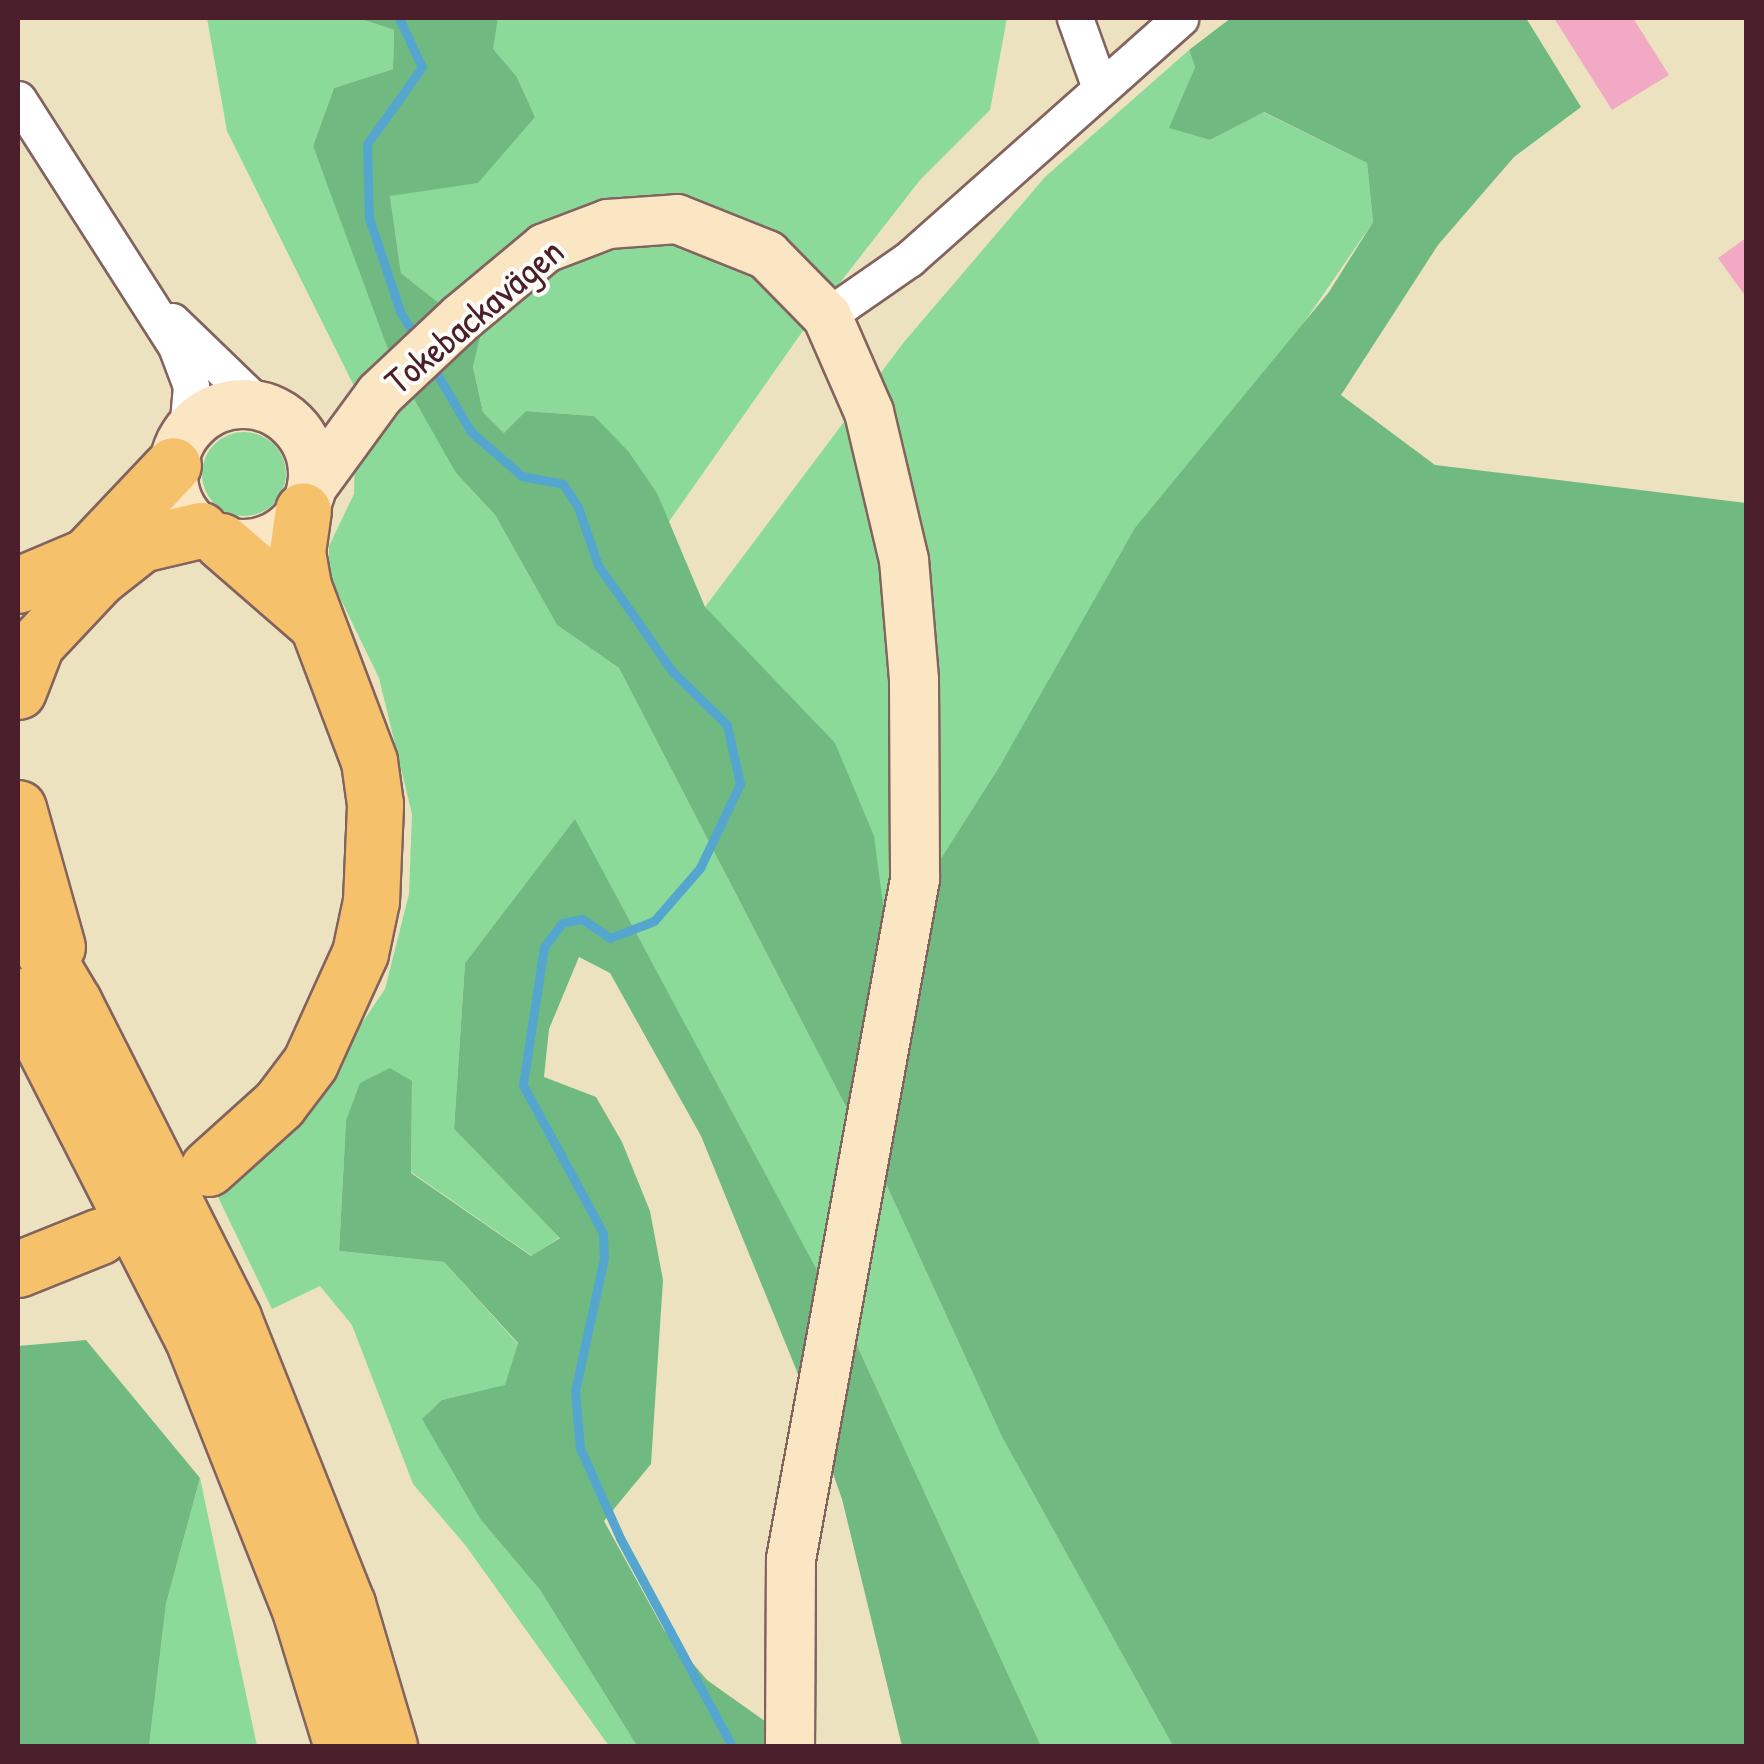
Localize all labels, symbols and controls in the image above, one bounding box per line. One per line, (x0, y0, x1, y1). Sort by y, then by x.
street label: Tokebackavägen (375, 228, 573, 404)

